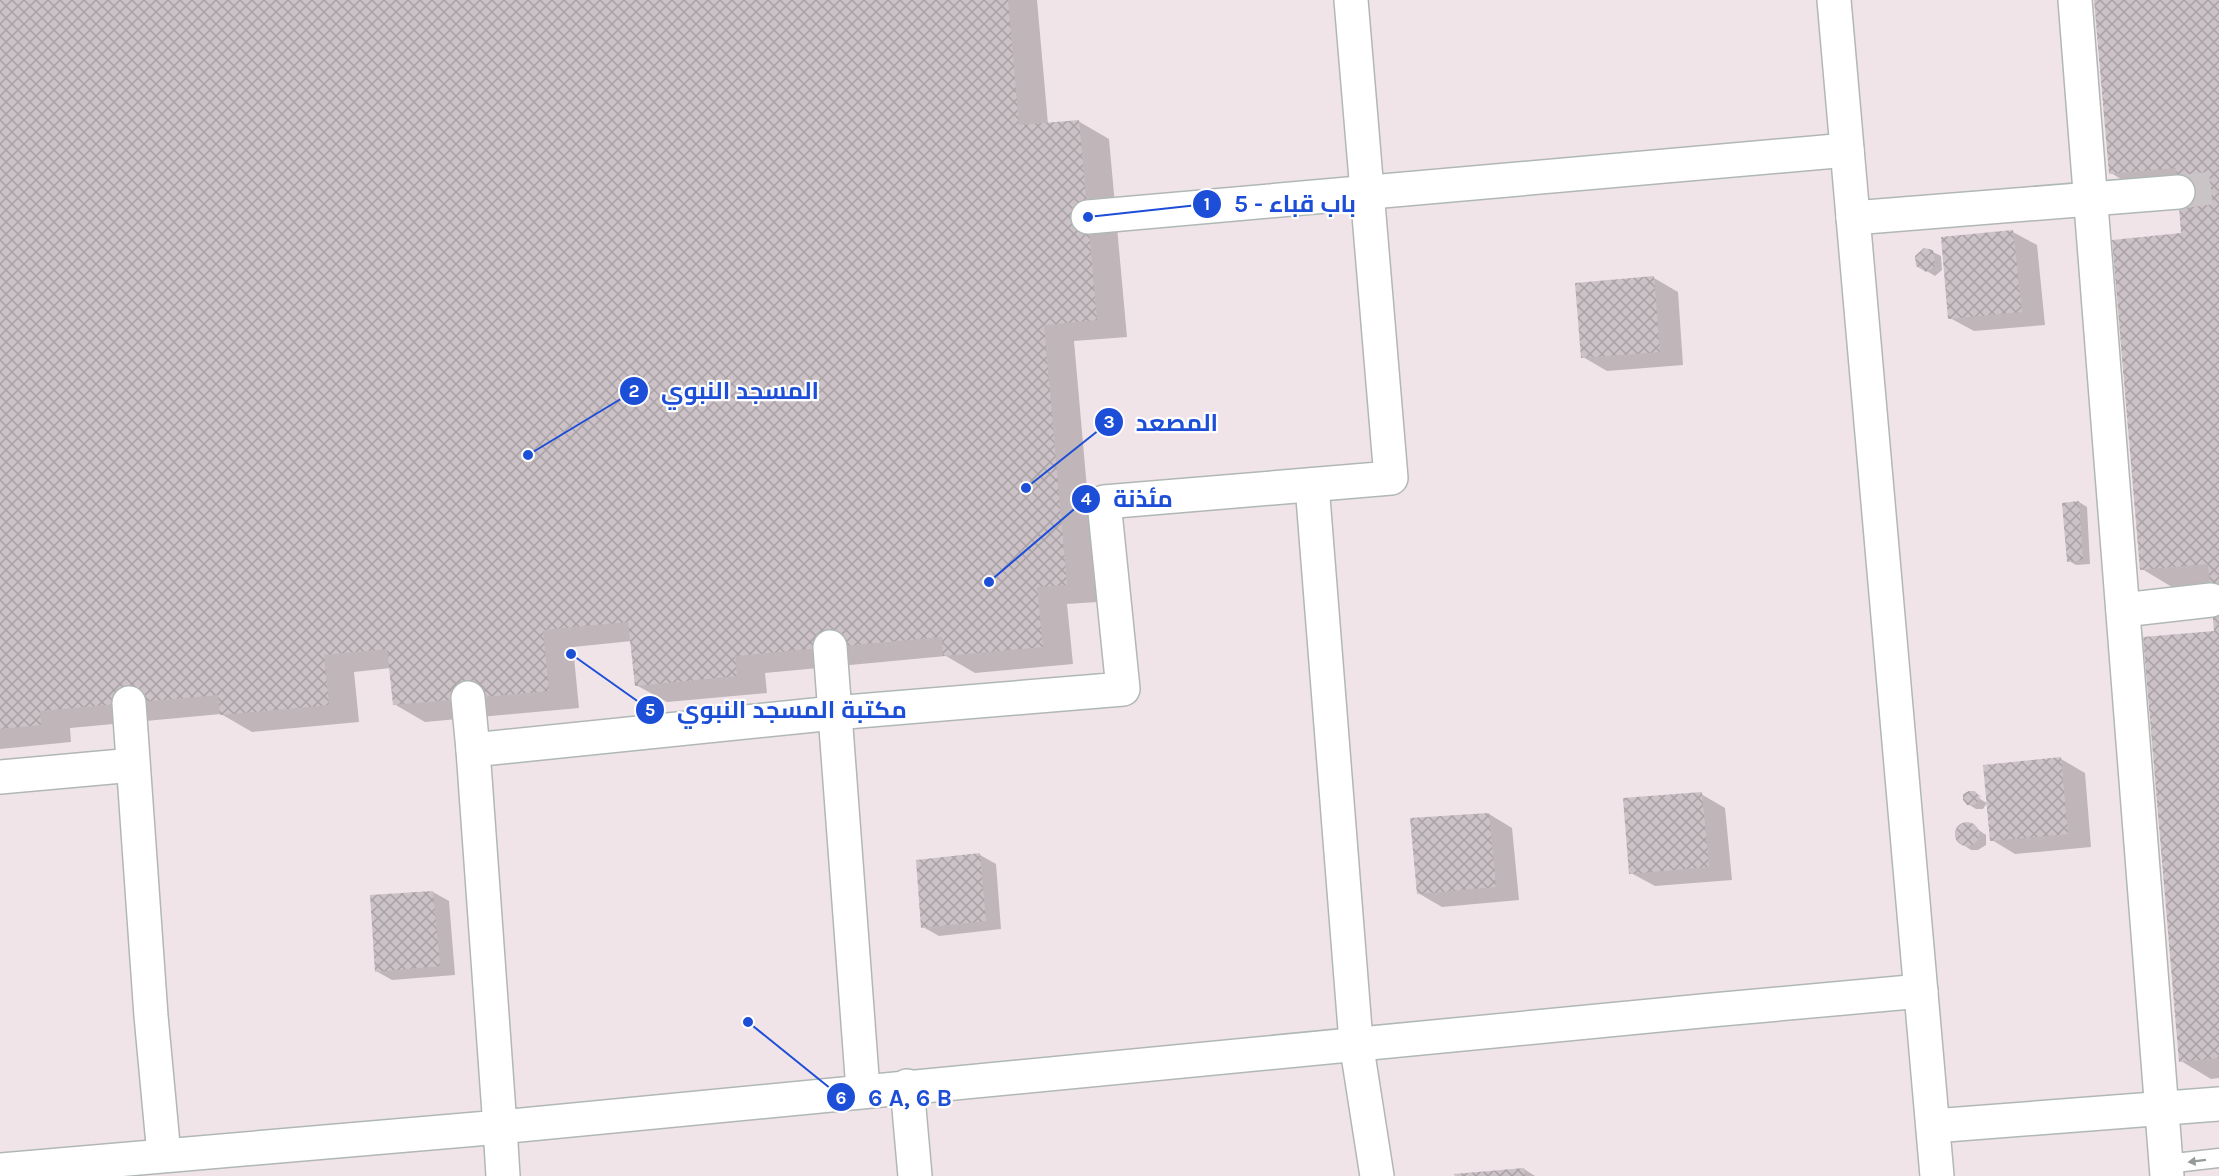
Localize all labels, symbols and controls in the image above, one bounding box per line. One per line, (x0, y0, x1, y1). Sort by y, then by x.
callout: باب قباء - 5 (1192, 183, 1368, 225)
text: باب قباء - 5 (1234, 190, 1356, 218)
text: 1 (1204, 193, 1210, 215)
callout: المسجد النبوي (619, 370, 831, 412)
text: المسجد النبوي (661, 377, 819, 410)
text: 2 (629, 380, 639, 402)
callout: المصعد (1094, 401, 1231, 443)
text: المصعد (1136, 409, 1218, 437)
text: 3 (1103, 411, 1115, 433)
callout: مئذنة (1071, 478, 1185, 520)
text: مئذنة (1113, 485, 1173, 513)
text: 4 (1081, 488, 1092, 510)
callout: مكتبة المسجد النبوي (635, 689, 918, 731)
text: مكتبة المسجد النبوي (677, 696, 907, 729)
text: 5 (645, 699, 655, 721)
callout: 6 A, 6 B (826, 1076, 964, 1118)
text: 6 A, 6 B (868, 1084, 952, 1112)
text: 6 (836, 1087, 847, 1109)
one-way arrow (2187, 1156, 2206, 1165)

